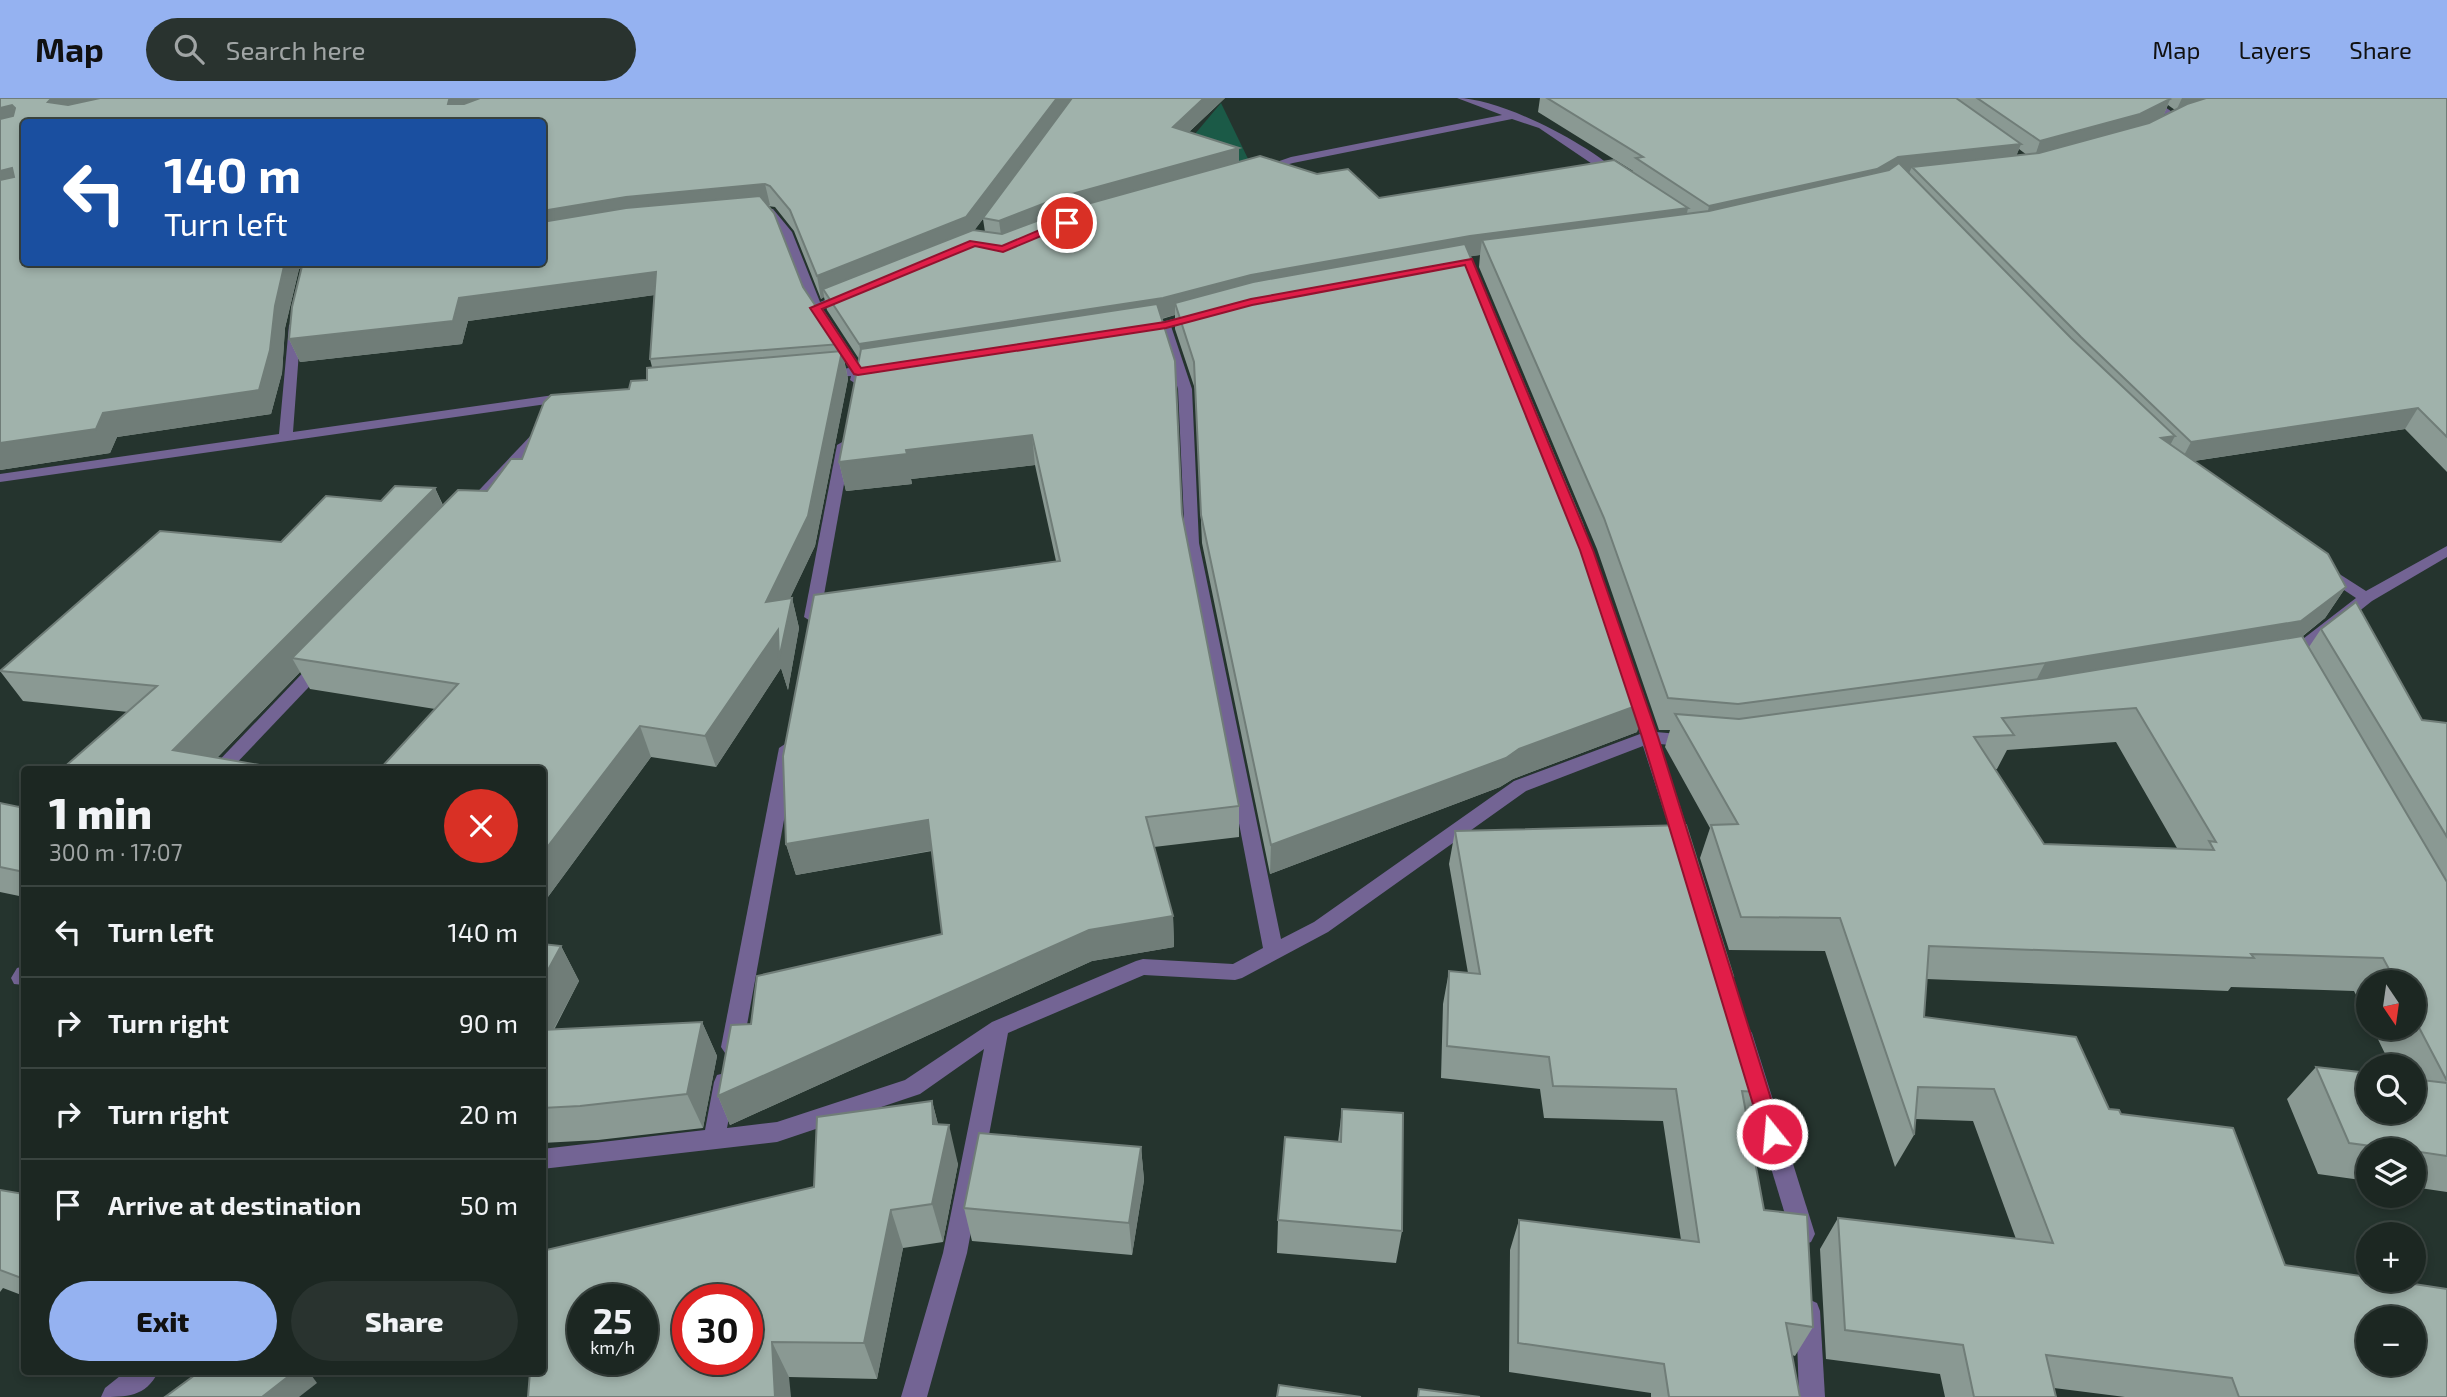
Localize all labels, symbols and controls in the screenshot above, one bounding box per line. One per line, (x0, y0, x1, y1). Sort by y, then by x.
search box (146, 18, 636, 81)
text: Map (35, 29, 104, 69)
icon: search (170, 30, 208, 68)
text: Search here (226, 34, 365, 65)
text: Map (2152, 35, 2200, 64)
text: Layers (2238, 35, 2311, 64)
text: Share (2349, 35, 2412, 64)
text: 140 m (164, 144, 301, 203)
icon: left (49, 147, 140, 238)
pin (1037, 193, 1097, 253)
text: Turn left (164, 204, 288, 242)
icon: arrive (1048, 204, 1086, 242)
text: 1 min (49, 787, 152, 837)
button: close (444, 789, 518, 863)
text: 300 m · 17:07 (49, 838, 183, 866)
icon: left (49, 913, 87, 951)
text: Turn left (108, 916, 214, 947)
text: 140 m (447, 916, 518, 947)
north arrow (2356, 970, 2426, 1040)
map controls (2356, 970, 2426, 1376)
icon: right (49, 1004, 87, 1042)
text: Turn right (108, 1007, 229, 1038)
text: 90 m (459, 1007, 518, 1038)
button: search (2356, 1054, 2426, 1124)
icon: right (49, 1095, 87, 1133)
position arrow (1735, 1097, 1809, 1171)
text: Turn right (108, 1098, 229, 1129)
text: 20 m (459, 1098, 518, 1129)
button: layers (2356, 1138, 2426, 1208)
icon: arrive (49, 1186, 87, 1224)
text: Arrive at destination (108, 1189, 361, 1220)
text: 50 m (460, 1189, 518, 1220)
button: + (2356, 1222, 2426, 1292)
button: Exit (49, 1281, 277, 1361)
button: Share (291, 1281, 518, 1361)
speed limit sign: 30 (672, 1284, 763, 1375)
text: 25 (593, 1299, 632, 1341)
button: − (2356, 1306, 2426, 1376)
text: km/h (590, 1336, 635, 1358)

